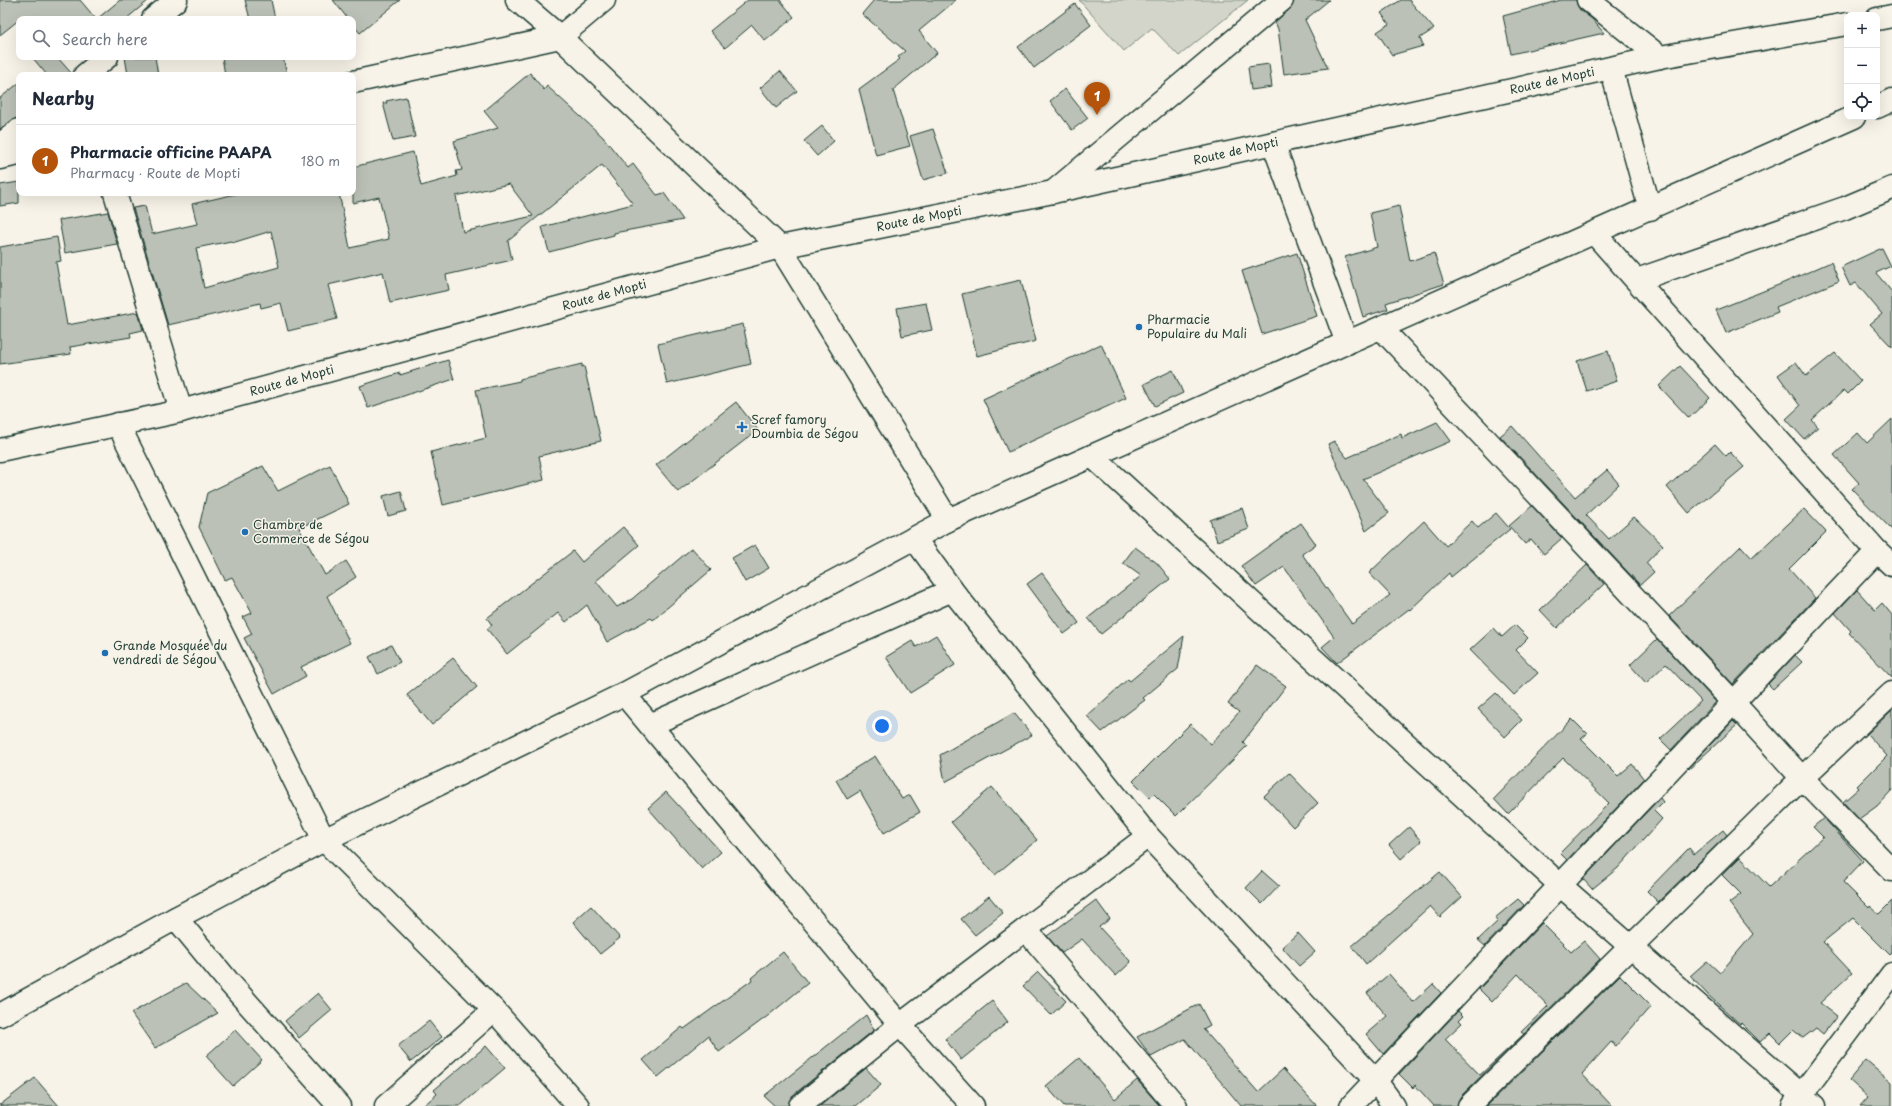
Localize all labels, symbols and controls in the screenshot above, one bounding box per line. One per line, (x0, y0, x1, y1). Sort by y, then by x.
map controls (1844, 12, 1880, 120)
button: + (1844, 12, 1880, 48)
search box (16, 16, 356, 60)
icon: search (30, 27, 52, 49)
text: Search here (62, 27, 148, 50)
button: − (1844, 48, 1880, 84)
street label: Route de Mopti (1508, 62, 1596, 98)
pin: 1 (1084, 82, 1110, 115)
button: locate (1844, 84, 1880, 120)
text: Nearby (32, 85, 94, 111)
street label: Route de Mopti (1191, 132, 1280, 169)
text: Pharmacie officine PAAPA (70, 140, 272, 163)
text: 1 (42, 151, 48, 170)
text: 180 m (301, 151, 340, 170)
text: Pharmacy · Route de Mopti (70, 163, 240, 182)
street label: Route de Mopti (874, 201, 963, 235)
street label: Route de Mopti (560, 274, 648, 314)
place label: Pharmacie Populaire du Mali (1147, 310, 1247, 342)
marker: Pharmacie Populaire du Mali (1134, 322, 1144, 332)
street label: Route de Mopti (247, 360, 336, 400)
place label: Scref famory Doumbia de Ségou (751, 410, 858, 442)
marker: Scref famory Doumbia de Ségou (736, 421, 748, 433)
place label: Chambre de Commerce de Ségou (253, 515, 369, 547)
marker: Chambre de Commerce de Ségou (240, 527, 250, 537)
place label: Grande Mosquée du vendredi de Ségou (113, 636, 227, 668)
marker: Grande Mosquée du vendredi de Ségou (100, 648, 110, 658)
your location (872, 716, 892, 736)

